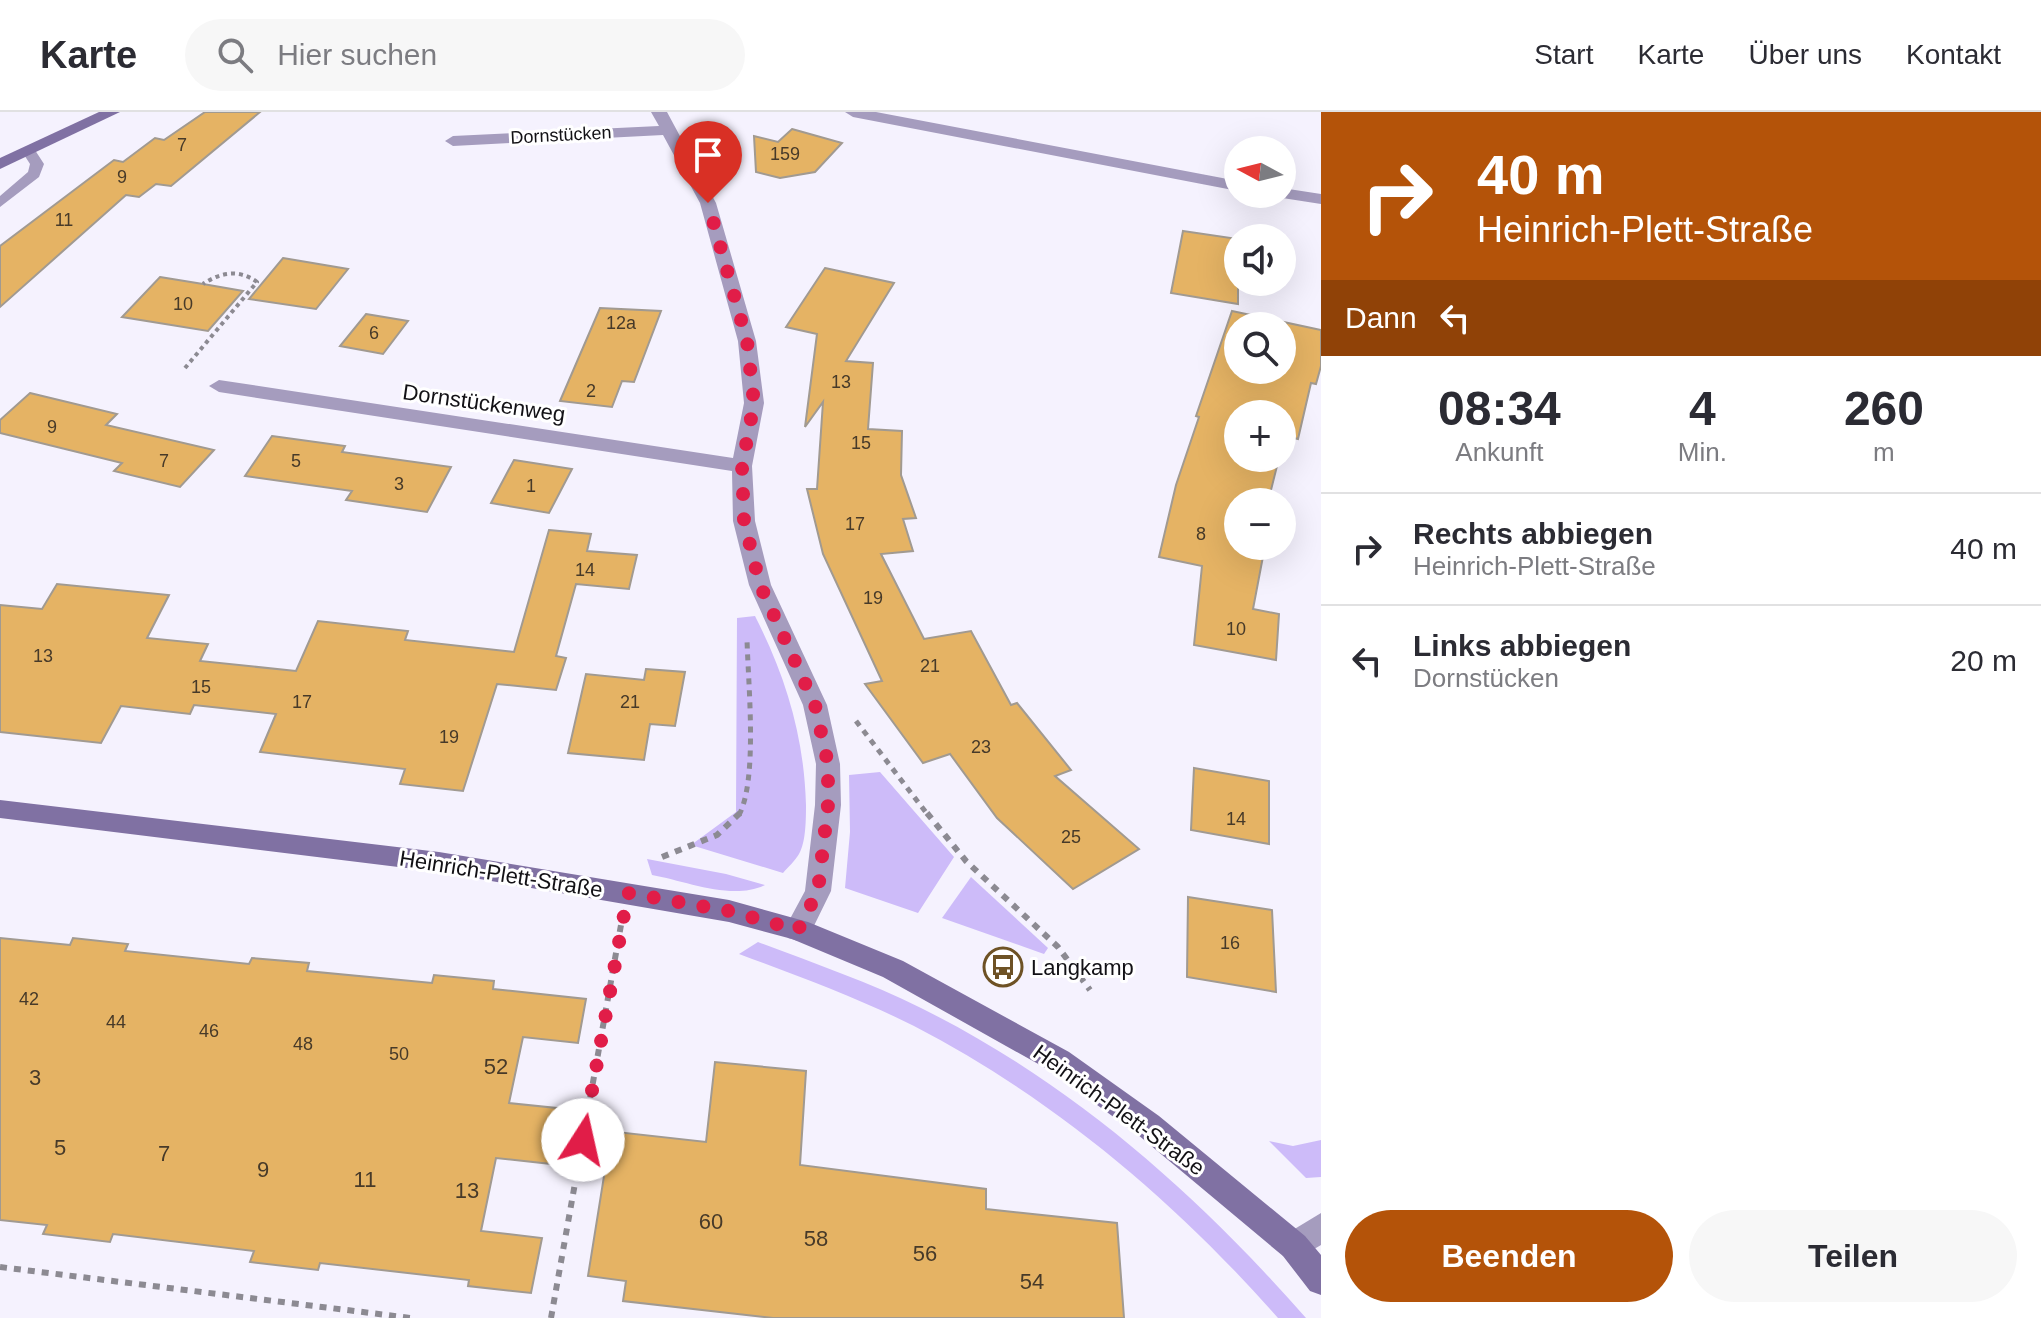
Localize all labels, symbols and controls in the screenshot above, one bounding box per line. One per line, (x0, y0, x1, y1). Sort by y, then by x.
search box (185, 19, 745, 91)
icon: search (213, 33, 257, 77)
text: Karte (40, 34, 137, 76)
text: Hier suchen (277, 38, 437, 71)
text: Start (1534, 39, 1593, 70)
text: Karte (1637, 39, 1704, 70)
text: Über uns (1748, 39, 1862, 70)
text: Kontakt (1906, 39, 2001, 70)
pin (674, 121, 742, 203)
street label: Dornstücken (510, 122, 612, 148)
icon: arrive (686, 133, 730, 177)
house number: 7 (177, 135, 187, 155)
north arrow (1224, 136, 1296, 208)
map controls (1224, 136, 1296, 560)
text: 40 m (1477, 143, 1605, 206)
house number: 159 (770, 144, 800, 164)
icon: right (1345, 144, 1449, 248)
house number: 9 (117, 167, 127, 187)
text: Heinrich-Plett-Straße (1477, 209, 1813, 250)
house number: 11 (55, 210, 73, 230)
button: sound (1224, 224, 1296, 296)
house number: 10 (173, 294, 193, 314)
icon: left (1433, 296, 1477, 340)
text: Dann (1345, 301, 1417, 334)
button: search (1224, 312, 1296, 384)
house number: 12a (606, 313, 637, 333)
house number: 6 (369, 323, 379, 343)
house number: 13 (831, 372, 851, 392)
street label: Dornstückenweg (401, 379, 567, 427)
house number: 2 (586, 381, 596, 401)
text: 08:34 (1438, 382, 1561, 435)
text: 4 (1689, 382, 1716, 435)
text: 260 (1844, 382, 1924, 435)
button: + (1224, 400, 1296, 472)
house number: 9 (47, 417, 57, 437)
house number: 15 (851, 433, 871, 453)
text: Ankunft (1455, 437, 1543, 467)
text: Min. (1678, 437, 1727, 467)
text: m (1873, 437, 1895, 467)
house number: 7 (159, 451, 169, 471)
house number: 5 (291, 451, 301, 471)
house number: 3 (394, 474, 404, 494)
house number: 1 (526, 476, 536, 496)
button: − (1224, 488, 1296, 560)
house number: 17 (845, 514, 865, 534)
text: Rechts abbiegen (1413, 517, 1653, 550)
house number: 8 (1196, 524, 1206, 544)
icon: right (1345, 527, 1389, 571)
text: 40 m (1950, 532, 2017, 565)
text: Heinrich-Plett-Straße (1413, 551, 1656, 581)
house number: 14 (575, 560, 595, 580)
house number: 19 (863, 588, 883, 608)
house number: 10 (1226, 619, 1246, 639)
text: Links abbiegen (1413, 629, 1631, 662)
icon: left (1345, 639, 1389, 683)
text: 20 m (1950, 644, 2017, 677)
house number: 13 (33, 646, 53, 666)
house number: 21 (920, 656, 940, 676)
text: Dornstücken (1413, 663, 1559, 693)
house number: 15 (191, 677, 211, 697)
house number: 17 (292, 692, 312, 712)
house number: 21 (620, 692, 640, 712)
house number: 19 (439, 727, 459, 747)
house number: 23 (971, 737, 991, 757)
house number: 14 (1226, 809, 1246, 829)
house number: 25 (1061, 827, 1081, 847)
street label: Heinrich-Plett-Straße (398, 846, 604, 902)
house number: 16 (1220, 933, 1240, 953)
bus stop icon: Langkamp (982, 946, 1024, 988)
place label: Langkamp (1031, 955, 1134, 980)
house number: 42 (19, 989, 39, 1009)
house number: 44 (106, 1012, 126, 1032)
house number: 46 (199, 1021, 219, 1041)
house number: 48 (293, 1034, 313, 1054)
street label: Heinrich-Plett-Straße (1029, 1040, 1209, 1180)
house number: 50 (389, 1044, 409, 1064)
house number: 52 (484, 1054, 508, 1079)
house number: 3 (29, 1065, 41, 1090)
position arrow (541, 1098, 625, 1182)
house number: 5 (54, 1135, 66, 1160)
house number: 7 (158, 1141, 170, 1166)
house number: 9 (257, 1157, 269, 1182)
house number: 11 (354, 1167, 376, 1192)
house number: 13 (455, 1178, 479, 1203)
house number: 60 (699, 1209, 723, 1234)
button: Beenden (1345, 1210, 1673, 1302)
button: Teilen (1689, 1210, 2017, 1302)
house number: 58 (804, 1226, 828, 1251)
house number: 56 (913, 1241, 937, 1266)
house number: 54 (1020, 1269, 1044, 1294)

